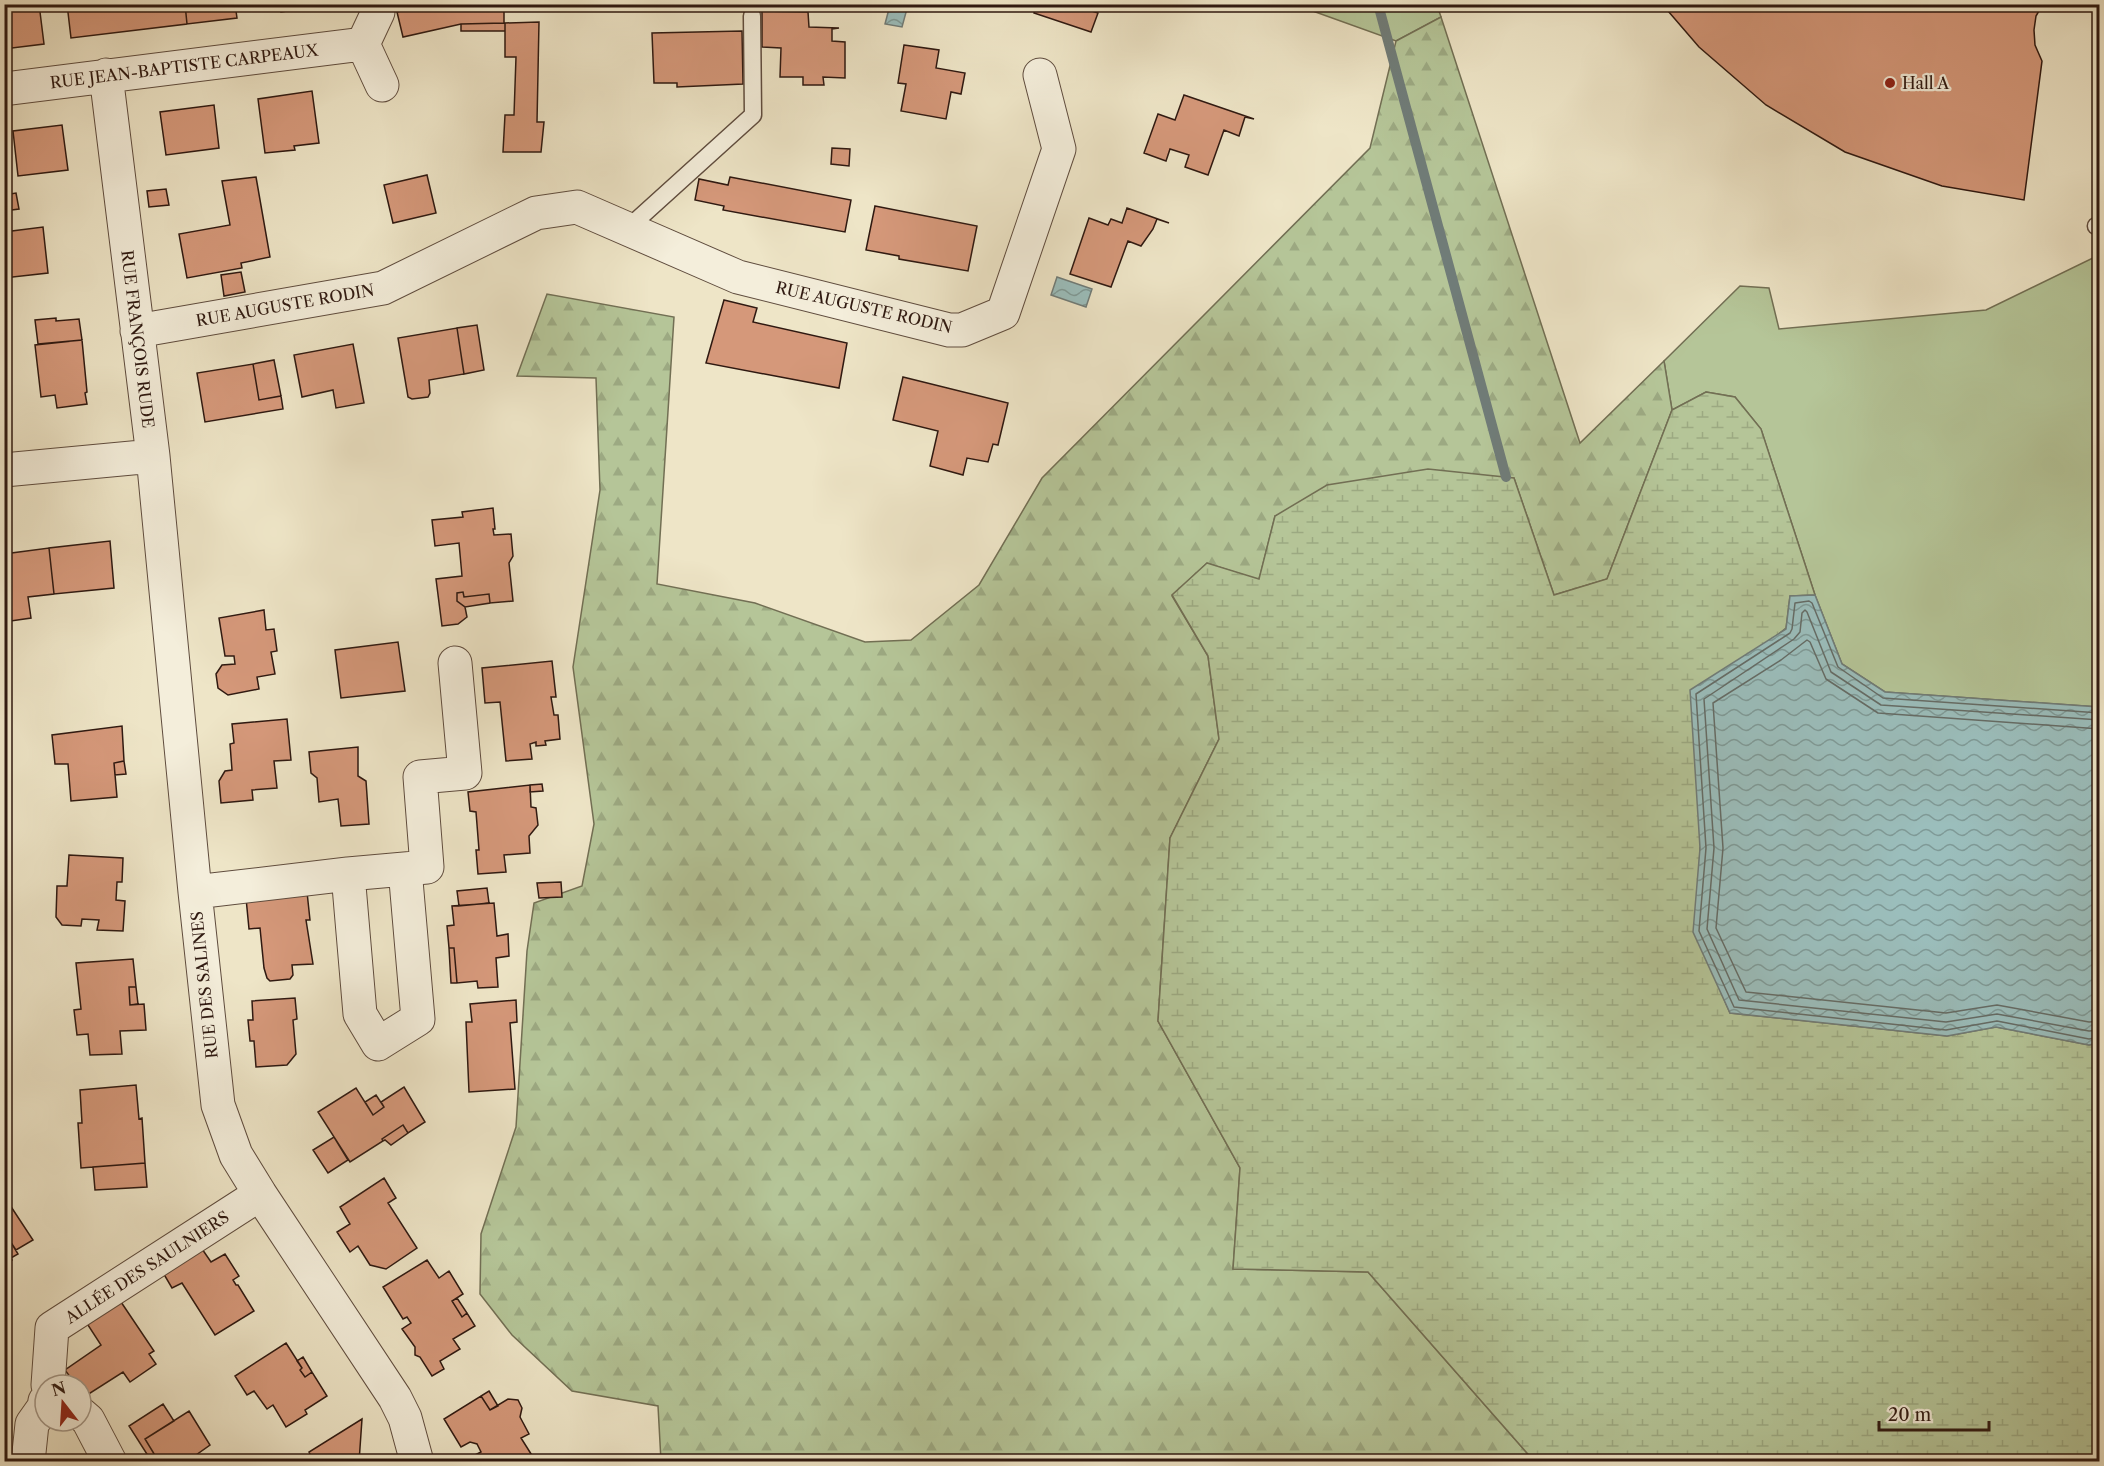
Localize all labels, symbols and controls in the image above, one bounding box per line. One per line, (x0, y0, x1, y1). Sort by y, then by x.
street label: RUE JEAN-BAPTISTE CARPEAUX (49, 40, 320, 92)
place label: Hall A (1902, 73, 1950, 93)
marker: Hall A (1883, 76, 1897, 90)
street label: RUE FRANÇOIS RUDE (117, 249, 159, 429)
street label: RUE AUGUSTE RODIN (774, 277, 954, 337)
street label: RUE AUGUSTE RODIN (194, 279, 376, 331)
street label: RUE DES SALINES (186, 910, 222, 1060)
street label: ALLÉE DES SAULNIERS (60, 1206, 233, 1328)
north arrow (33, 1373, 93, 1433)
text: N (49, 1377, 68, 1400)
scale bar (1879, 1394, 1988, 1432)
text: 20 m (1888, 1404, 1932, 1426)

